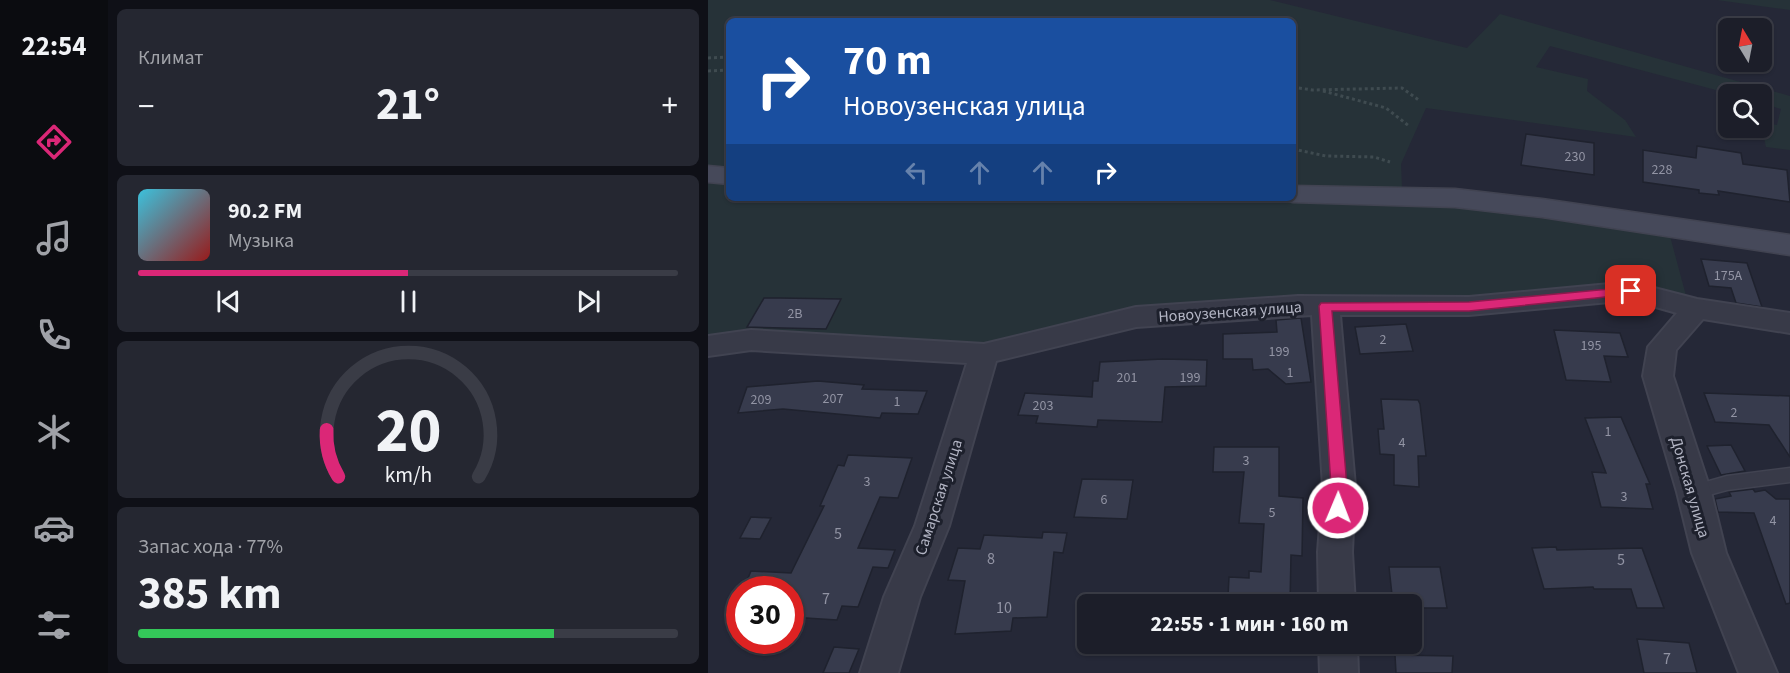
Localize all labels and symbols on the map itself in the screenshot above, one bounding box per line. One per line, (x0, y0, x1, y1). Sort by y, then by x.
north arrow (1718, 18, 1772, 72)
house number: 230 (1565, 147, 1585, 167)
house number: 228 (1652, 160, 1672, 180)
pin (1605, 265, 1656, 316)
house number: 175А (1714, 266, 1743, 286)
street label: Новоузенская улица (1158, 296, 1303, 328)
house number: 2В (787, 304, 803, 324)
house number: 2 (1380, 330, 1387, 350)
house number: 195 (1581, 336, 1601, 356)
house number: 199 (1269, 342, 1289, 362)
house number: 1 (1287, 363, 1294, 383)
house number: 201 (1117, 368, 1137, 388)
house number: 199 (1180, 368, 1200, 388)
house number: 207 (823, 389, 843, 409)
house number: 209 (751, 390, 771, 410)
house number: 1 (894, 392, 901, 412)
house number: 203 (1033, 396, 1053, 416)
house number: 2 (1731, 403, 1738, 423)
house number: 1 (1605, 422, 1612, 442)
house number: 4 (1399, 433, 1406, 453)
street label: Донская улица (1665, 434, 1715, 541)
street label: Самарская улица (910, 436, 968, 558)
house number: 3 (1243, 451, 1250, 471)
house number: 3 (864, 472, 871, 492)
position arrow (1306, 476, 1370, 540)
house number: 3 (1621, 487, 1628, 507)
house number: 6 (1101, 490, 1108, 510)
house number: 5 (1269, 503, 1276, 523)
house number: 4 (1770, 511, 1777, 531)
house number: 5 (834, 523, 842, 545)
house number: 8 (987, 548, 995, 570)
house number: 5 (1617, 549, 1625, 571)
speed limit sign: 30 (726, 576, 804, 654)
house number: 7 (822, 588, 830, 610)
house number: 10 (996, 597, 1012, 619)
house number: 7 (1663, 648, 1671, 670)

